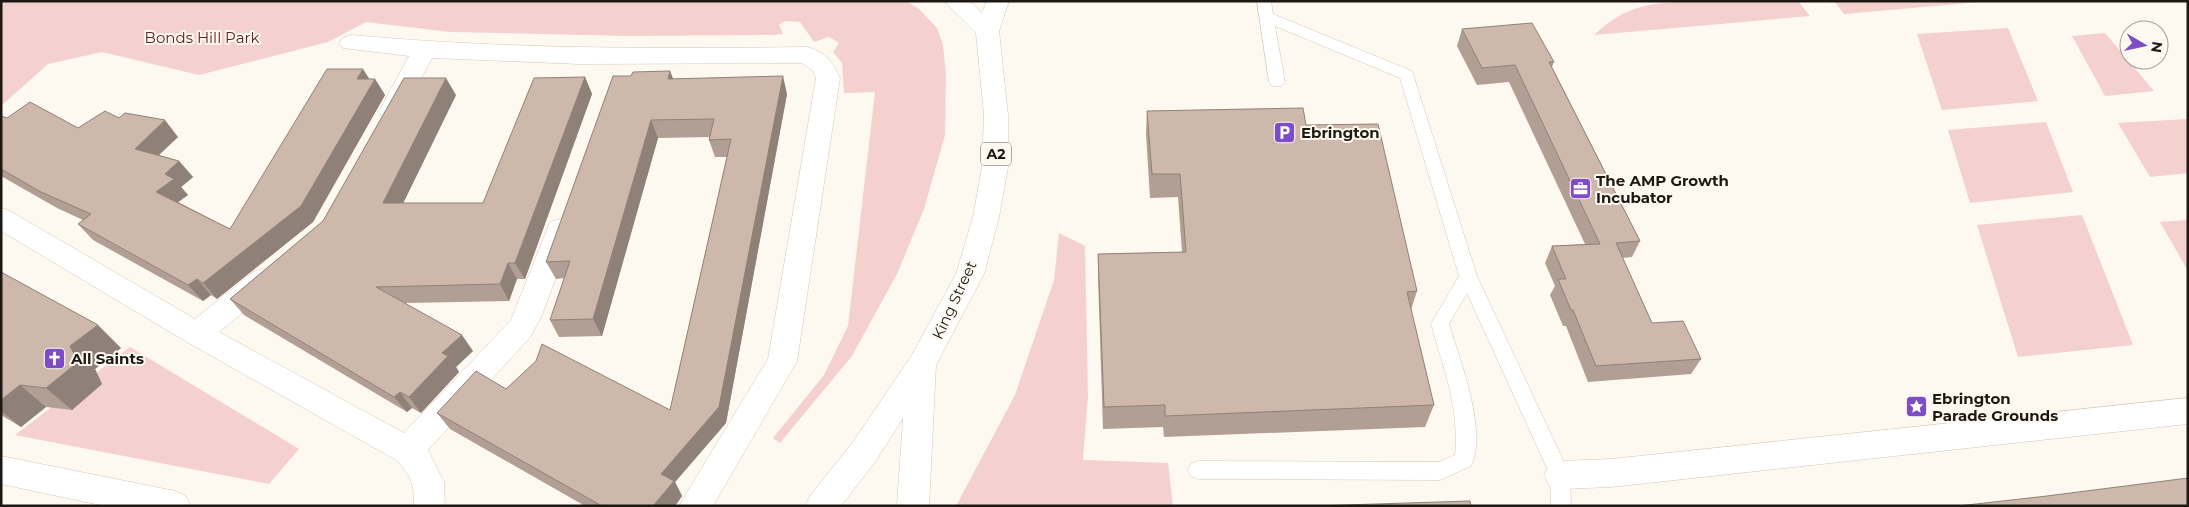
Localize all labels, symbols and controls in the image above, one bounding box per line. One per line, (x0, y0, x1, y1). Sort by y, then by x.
north arrow (2119, 20, 2169, 70)
park label: Bonds Hill Park (145, 28, 259, 47)
text: N (2147, 40, 2167, 54)
parking icon: Ebrington (1273, 120, 1297, 144)
place label: Ebrington (1301, 123, 1380, 142)
road number: A2 (981, 142, 1011, 166)
place label: The AMP Growth Incubator (1596, 171, 1729, 207)
office icon: The AMP Growth Incubator (1568, 177, 1592, 201)
street label: King Street (928, 258, 980, 342)
church icon: All Saints (43, 346, 67, 370)
place label: All Saints (70, 349, 144, 368)
place label: Ebrington Parade Grounds (1932, 389, 2058, 425)
place icon: Ebrington Parade Grounds (1904, 395, 1928, 419)

